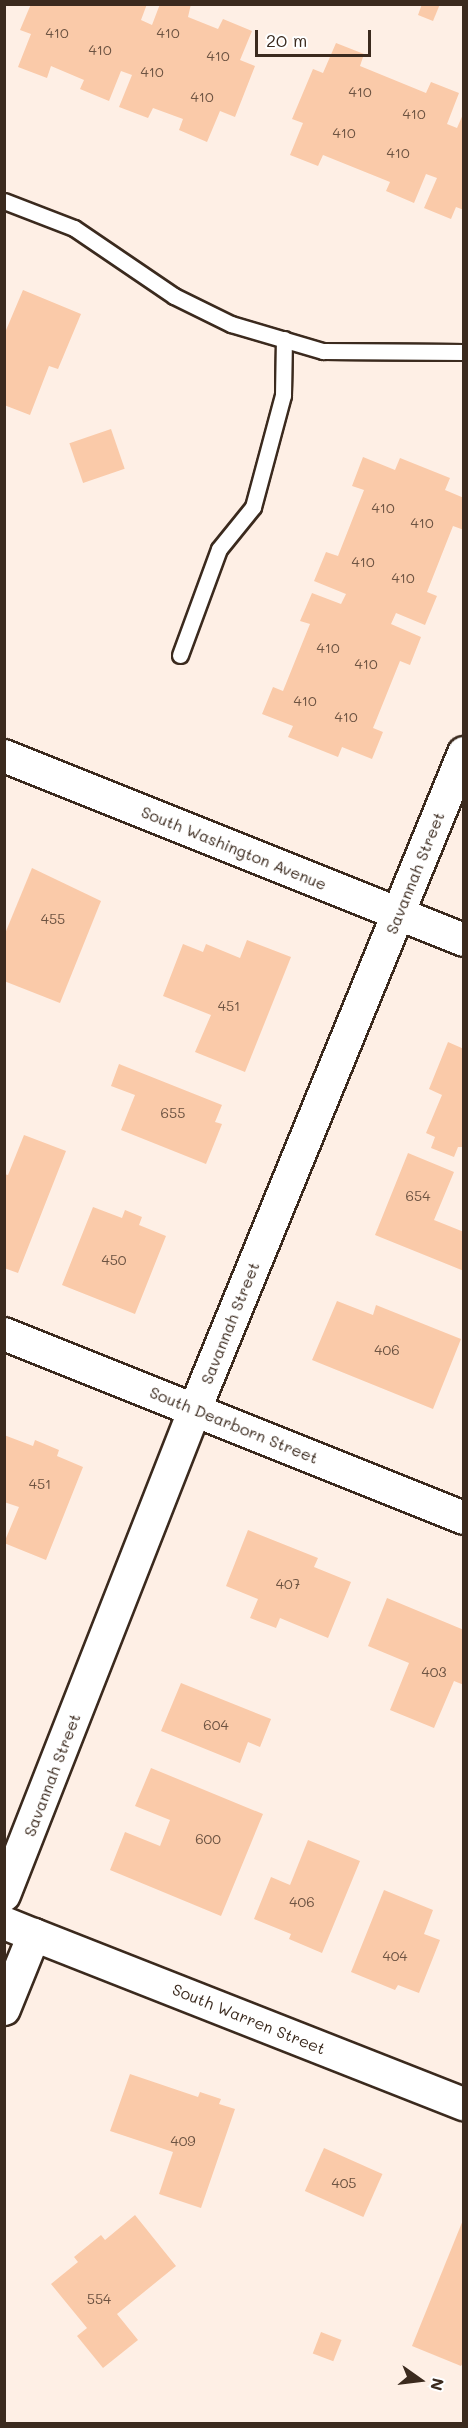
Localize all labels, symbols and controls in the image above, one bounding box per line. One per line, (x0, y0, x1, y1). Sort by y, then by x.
scale bar (258, 18, 374, 56)
house number: 410 (45, 25, 69, 41)
house number: 410 (156, 25, 180, 41)
text: 20 m (266, 28, 307, 52)
house number: 410 (88, 42, 112, 58)
house number: 410 (206, 48, 230, 64)
house number: 410 (140, 64, 164, 80)
house number: 410 (348, 84, 372, 100)
house number: 410 (190, 89, 214, 105)
house number: 410 (402, 106, 426, 122)
house number: 410 (332, 125, 356, 141)
house number: 410 (386, 145, 410, 161)
house number: 410 (371, 500, 395, 516)
house number: 410 (410, 515, 434, 531)
house number: 410 (351, 554, 375, 570)
house number: 410 (391, 570, 415, 586)
house number: 410 (316, 640, 340, 656)
house number: 410 (354, 656, 378, 672)
house number: 410 (293, 693, 317, 709)
house number: 410 (334, 709, 358, 725)
street label: South Washington Avenue (139, 802, 329, 894)
street label: Savannah Street (382, 809, 448, 937)
house number: 455 (41, 911, 65, 927)
house number: 451 (218, 998, 240, 1014)
house number: 655 (161, 1105, 185, 1121)
house number: 654 (406, 1188, 430, 1204)
house number: 450 (101, 1252, 127, 1268)
street label: Savannah Street (197, 1259, 263, 1387)
house number: 406 (374, 1342, 400, 1358)
street label: South Dearborn Street (147, 1382, 321, 1468)
house number: 451 (29, 1476, 51, 1492)
house number: 407 (276, 1576, 300, 1592)
house number: 403 (421, 1664, 447, 1680)
street label: Savannah Street (20, 1711, 84, 1839)
house number: 604 (203, 1717, 229, 1733)
house number: 600 (195, 1831, 221, 1847)
house number: 406 (289, 1894, 315, 1910)
house number: 404 (382, 1948, 408, 1964)
street label: South Warren Street (170, 1980, 328, 2058)
house number: 409 (170, 2133, 196, 2149)
house number: 405 (331, 2175, 357, 2191)
house number: 554 (87, 2291, 111, 2307)
north arrow (390, 2350, 450, 2410)
text: N (426, 2376, 450, 2393)

